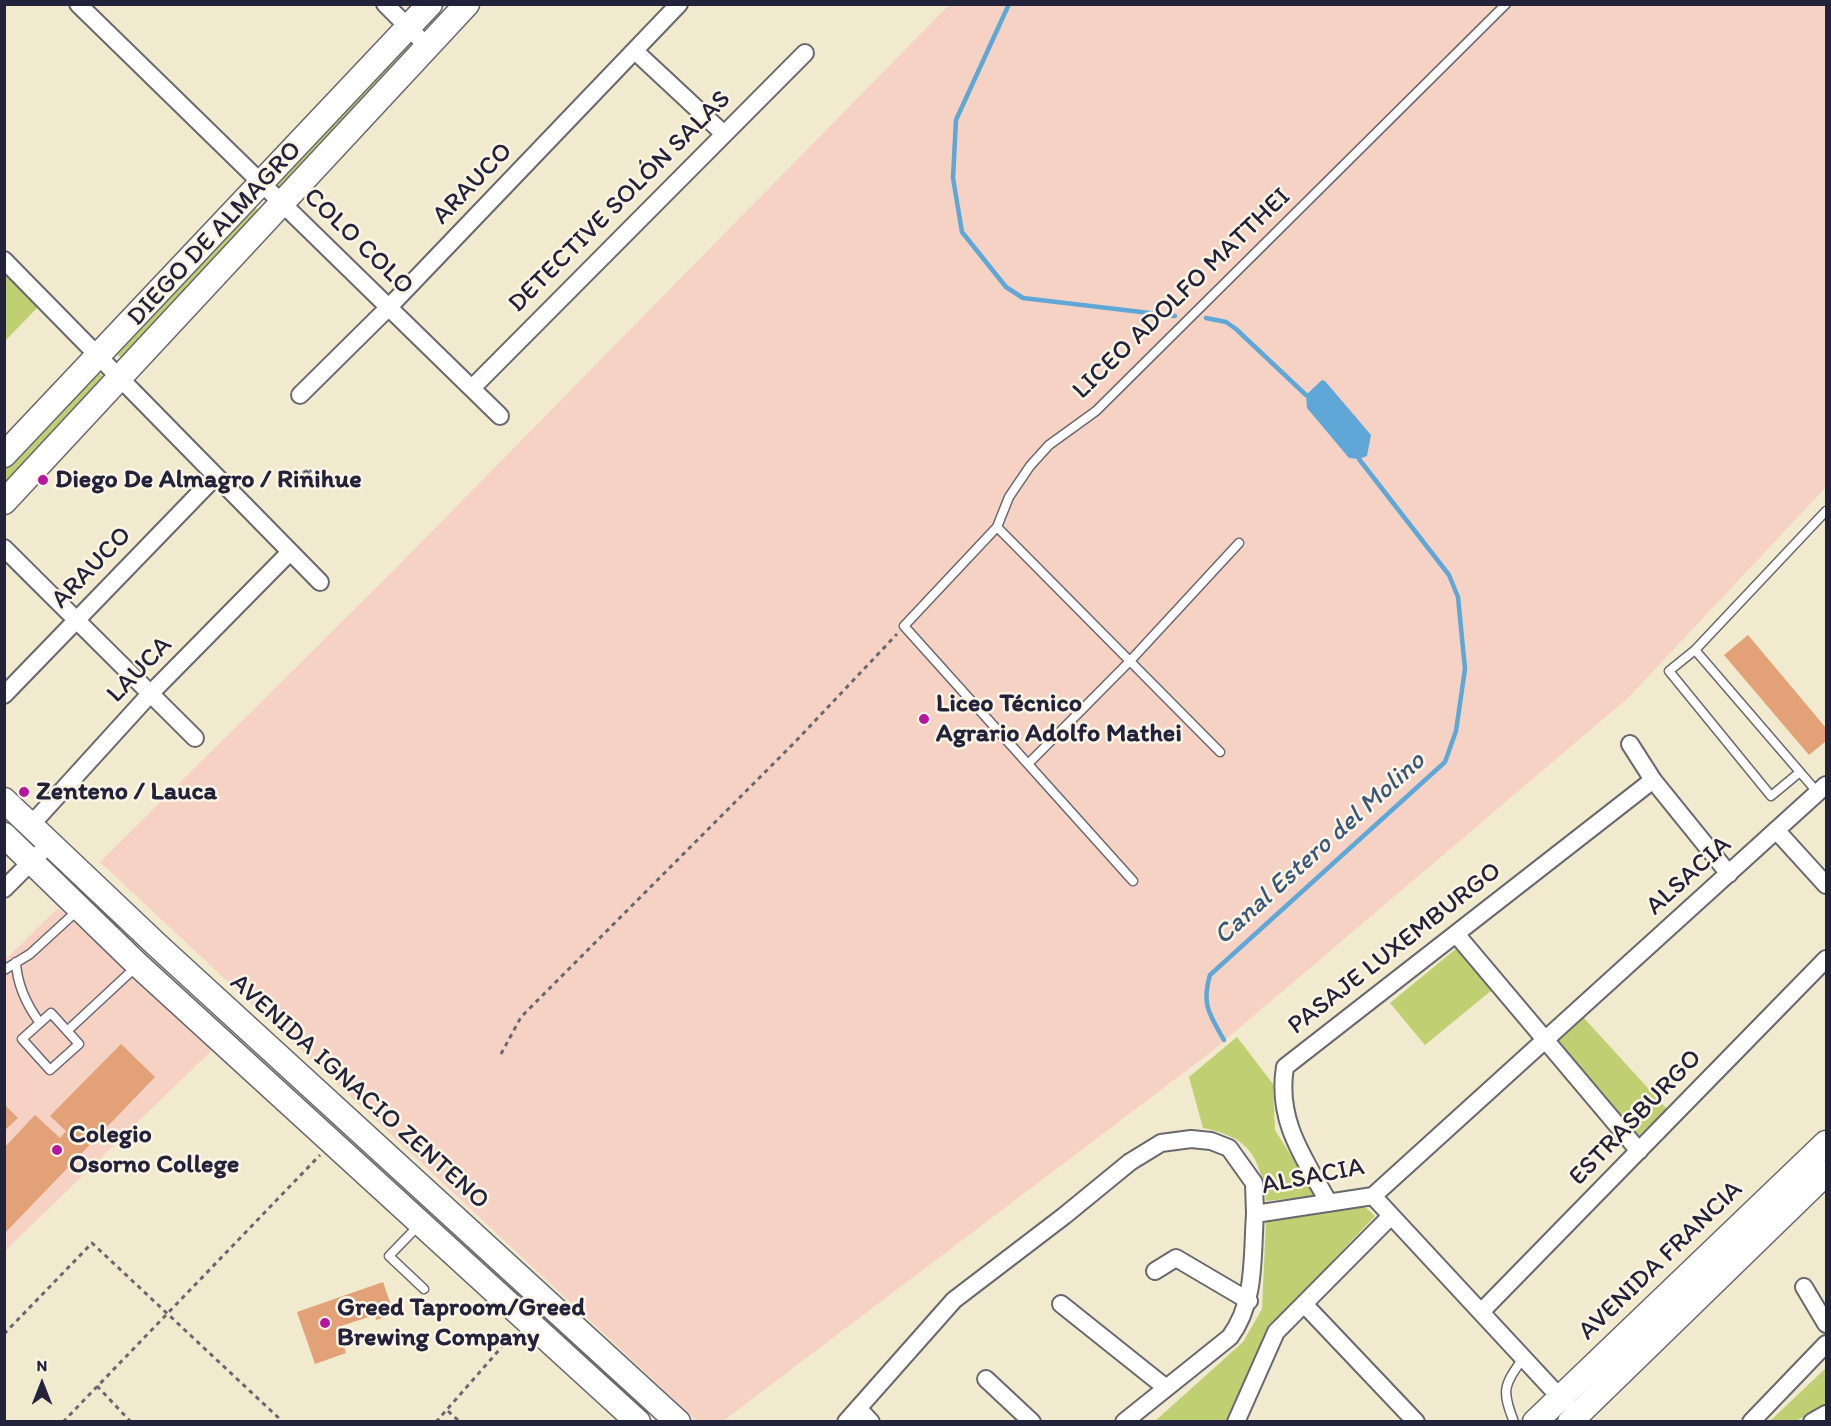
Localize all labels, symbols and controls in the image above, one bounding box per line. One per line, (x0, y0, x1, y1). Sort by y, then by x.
street label: DETECTIVE SOLÓN SALAS (502, 84, 738, 320)
street label: DIEGO DE ALMAGRO (121, 135, 309, 333)
street label: ARAUCO (426, 137, 520, 231)
street label: COLO COLO (297, 182, 419, 302)
street label: LICEO ADOLFO MATTHEI (1067, 182, 1297, 406)
place label: Diego De Almagro / Riñihue (55, 464, 362, 496)
marker: Diego De Almagro / Riñihue (36, 473, 50, 487)
street label: ARAUCO (45, 521, 139, 615)
street label: LAUCA (101, 630, 179, 710)
place label: Liceo Técnico Agrario Adolfo Mathei (936, 688, 1182, 750)
marker: Liceo Técnico Agrario Adolfo Mathei (917, 712, 931, 726)
water label: Canal Estero del Molino (1208, 746, 1432, 952)
place label: Zenteno / Lauca (36, 776, 217, 808)
marker: Zenteno / Lauca (17, 785, 31, 799)
street label: ALSACIA (1640, 830, 1738, 922)
street label: PASAJE LUXEMBURGO (1282, 856, 1508, 1042)
street label: AVENIDA IGNACIO ZENTENO (223, 967, 495, 1217)
street label: ESTRASBURGO (1563, 1043, 1709, 1193)
place label: Colegio Osorno College (69, 1119, 239, 1180)
marker: Colegio Osorno College (50, 1143, 64, 1157)
street label: ALSACIA (1259, 1152, 1367, 1202)
street label: AVENIDA FRANCIA (1572, 1175, 1750, 1347)
place label: Greed Taproom/Greed Brewing Company (337, 1292, 585, 1354)
marker: Greed Taproom/Greed Brewing Company (318, 1316, 332, 1330)
north arrow (12, 1354, 72, 1414)
text: N (37, 1356, 47, 1375)

